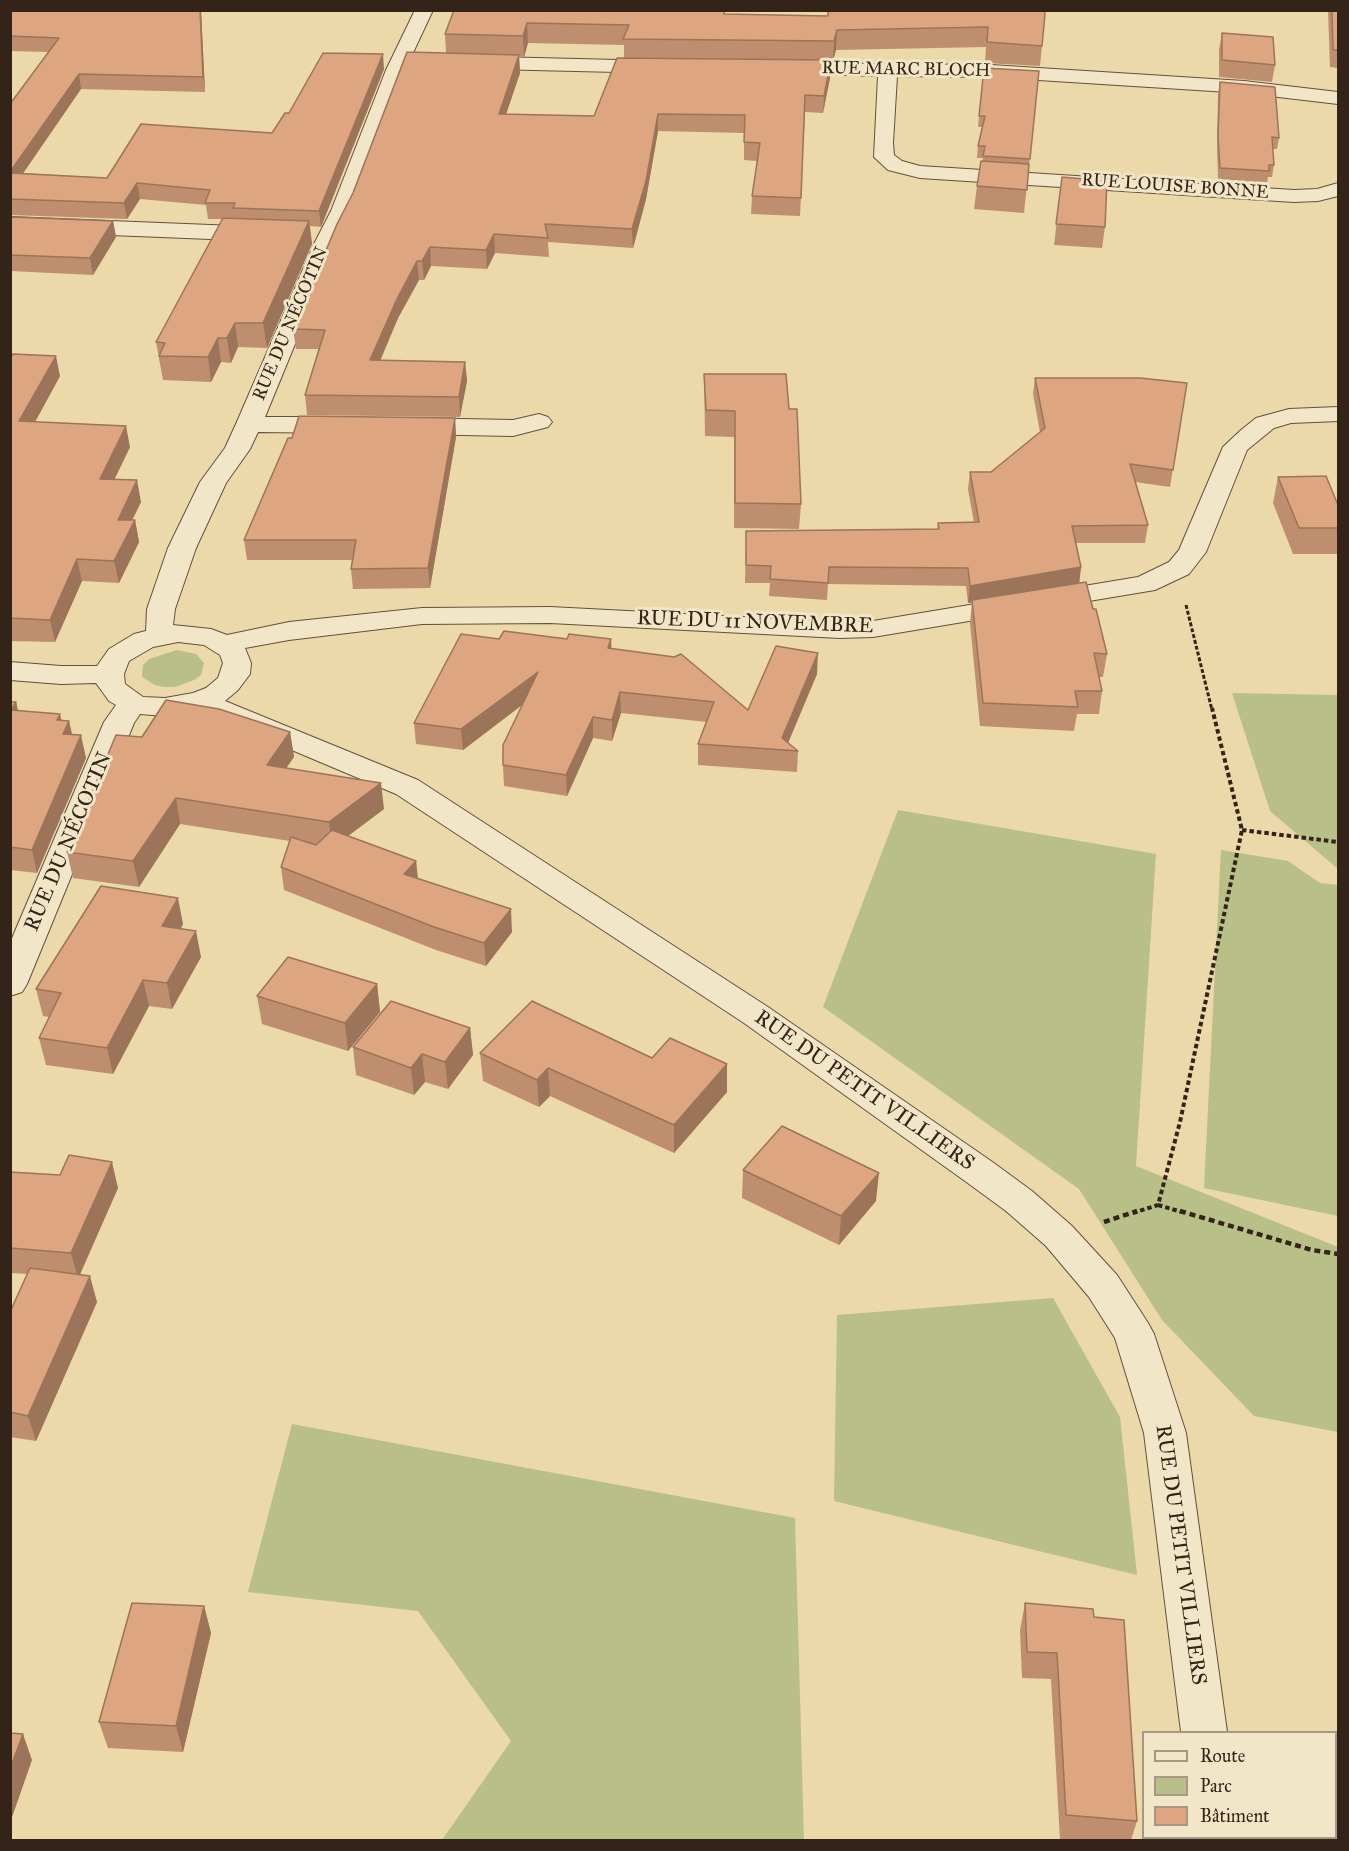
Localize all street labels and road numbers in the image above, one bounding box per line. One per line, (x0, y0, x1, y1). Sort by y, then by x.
street label: RUE MARC BLOCH (821, 58, 991, 82)
street label: RUE LOUISE BONNE (1081, 170, 1269, 204)
street label: RUE DU NÉCOTIN (249, 244, 333, 404)
street label: RUE DU 11 NOVEMBRE (636, 606, 874, 640)
street label: RUE DU NÉCOTIN (20, 749, 118, 935)
street label: RUE DU PETIT VILLIERS (749, 1005, 979, 1177)
street label: RUE DU PETIT VILLIERS (1149, 1423, 1211, 1687)

